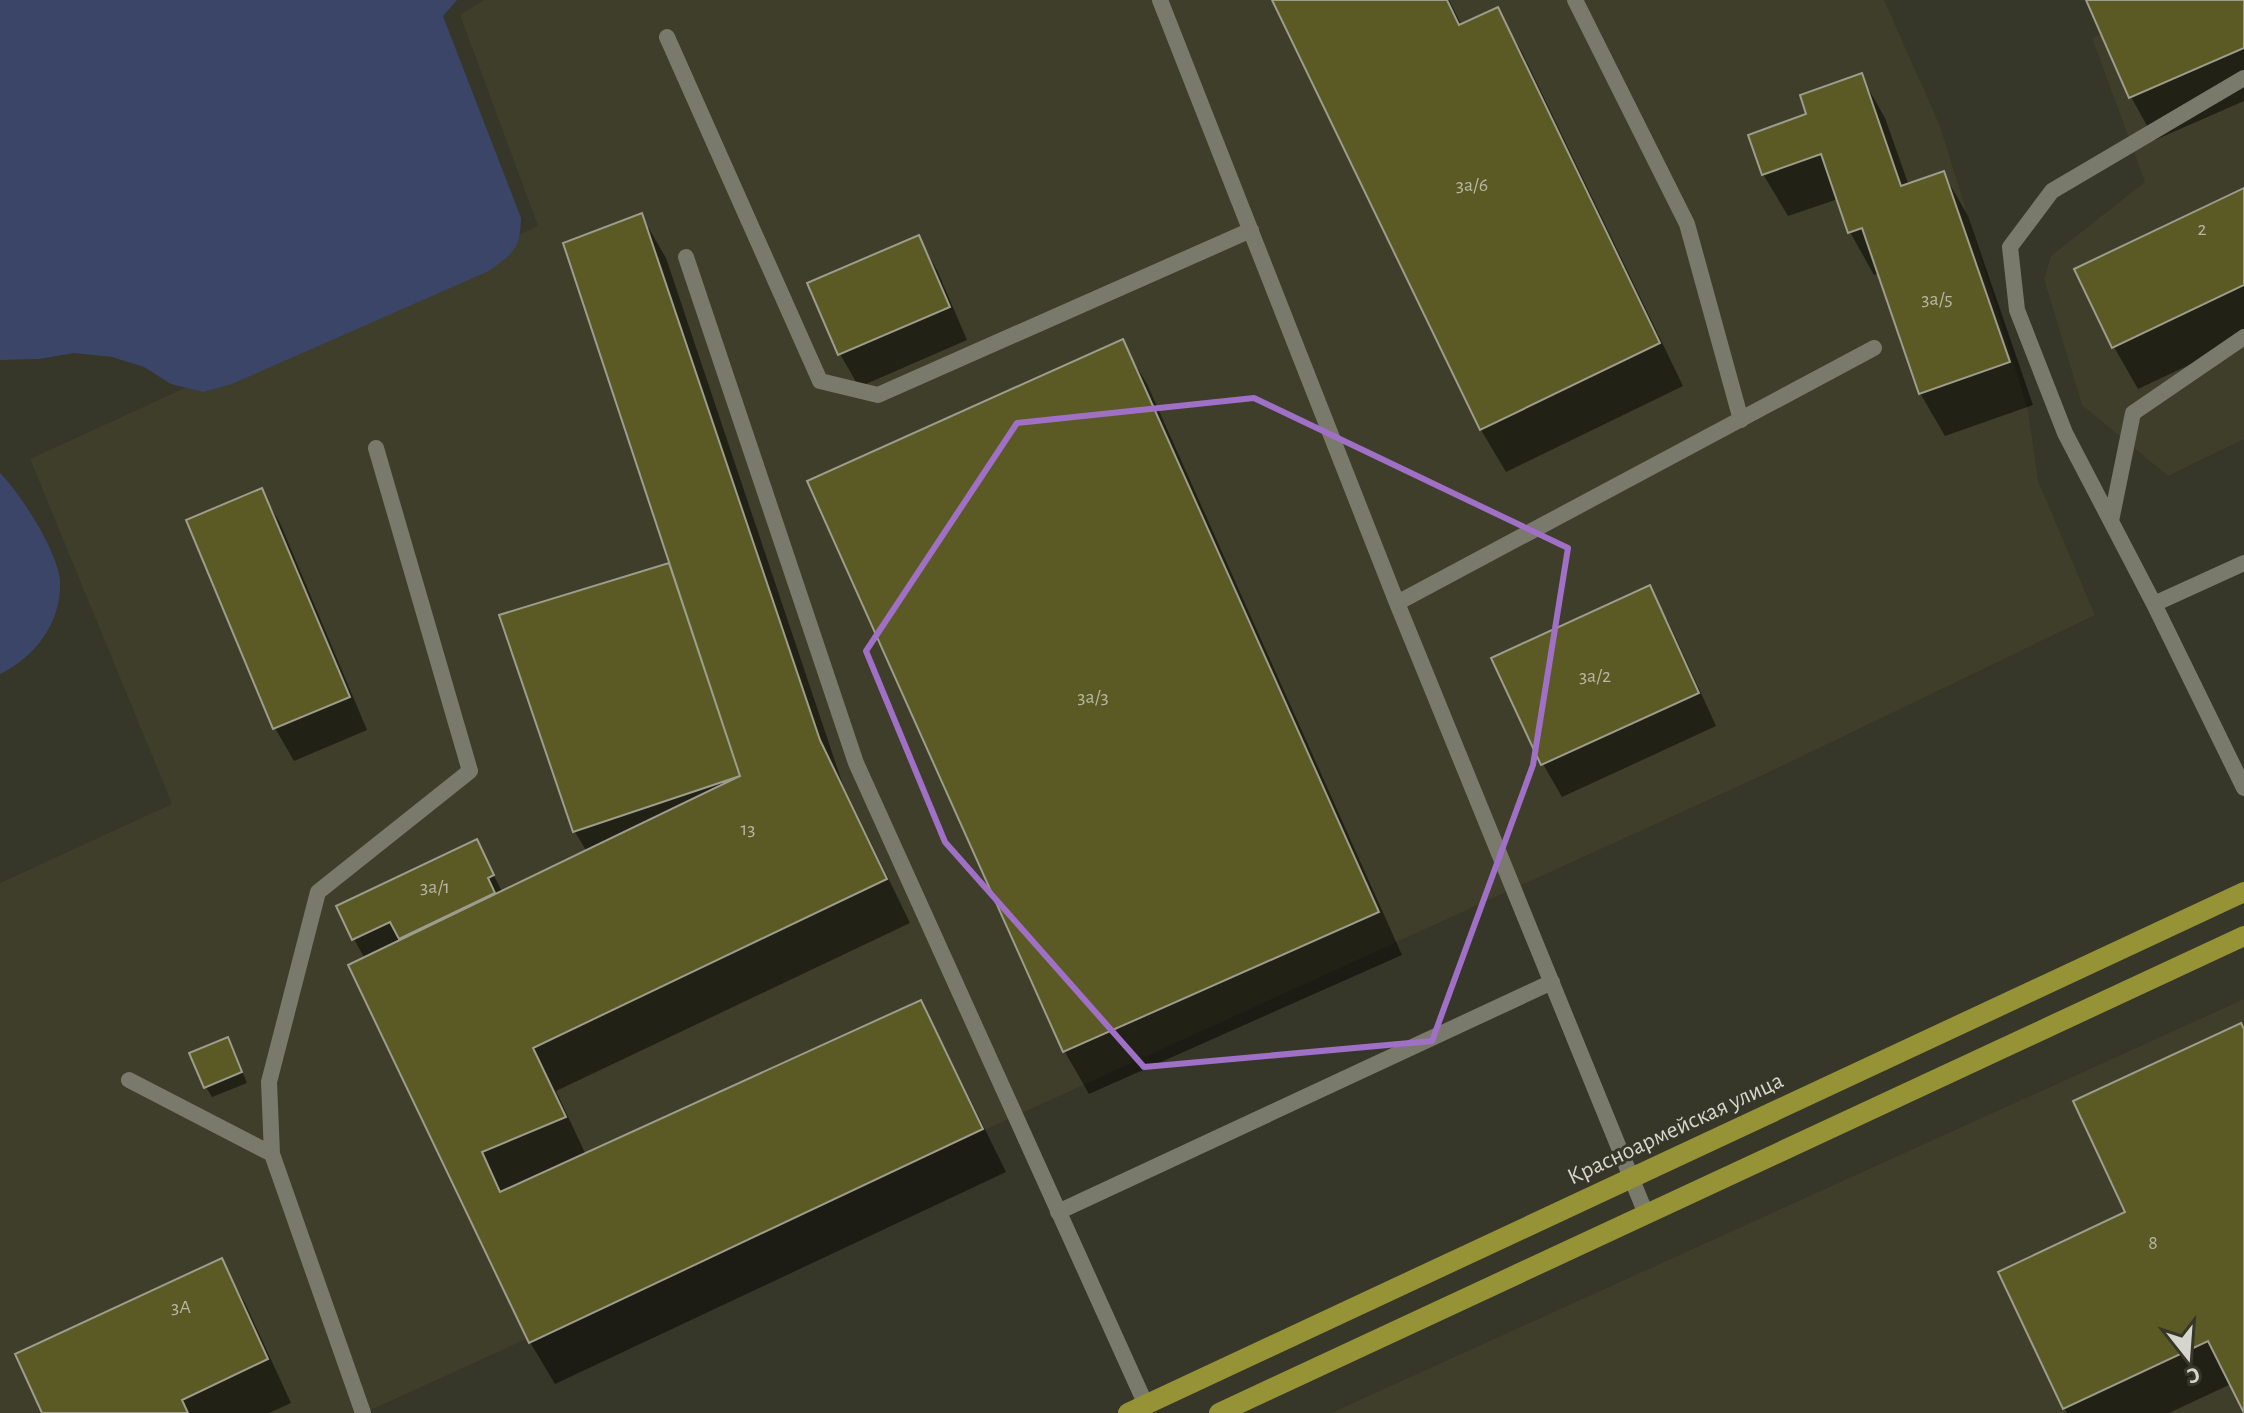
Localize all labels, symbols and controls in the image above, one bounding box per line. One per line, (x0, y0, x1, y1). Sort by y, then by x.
house number: 3а/6 (1456, 175, 1488, 195)
house number: 2 (2197, 219, 2207, 239)
house number: 3а/5 (1921, 289, 1953, 309)
house number: 3а/2 (1579, 666, 1611, 686)
house number: 3а/3 (1077, 687, 1109, 707)
house number: 13 (740, 819, 756, 839)
house number: 3а/1 (420, 877, 450, 897)
street label: Красноармейская улица (1564, 1068, 1787, 1189)
house number: 8 (2148, 1233, 2158, 1253)
house number: 3А (171, 1297, 191, 1317)
north arrow (2148, 1317, 2228, 1397)
text: С (2185, 1363, 2203, 1387)

